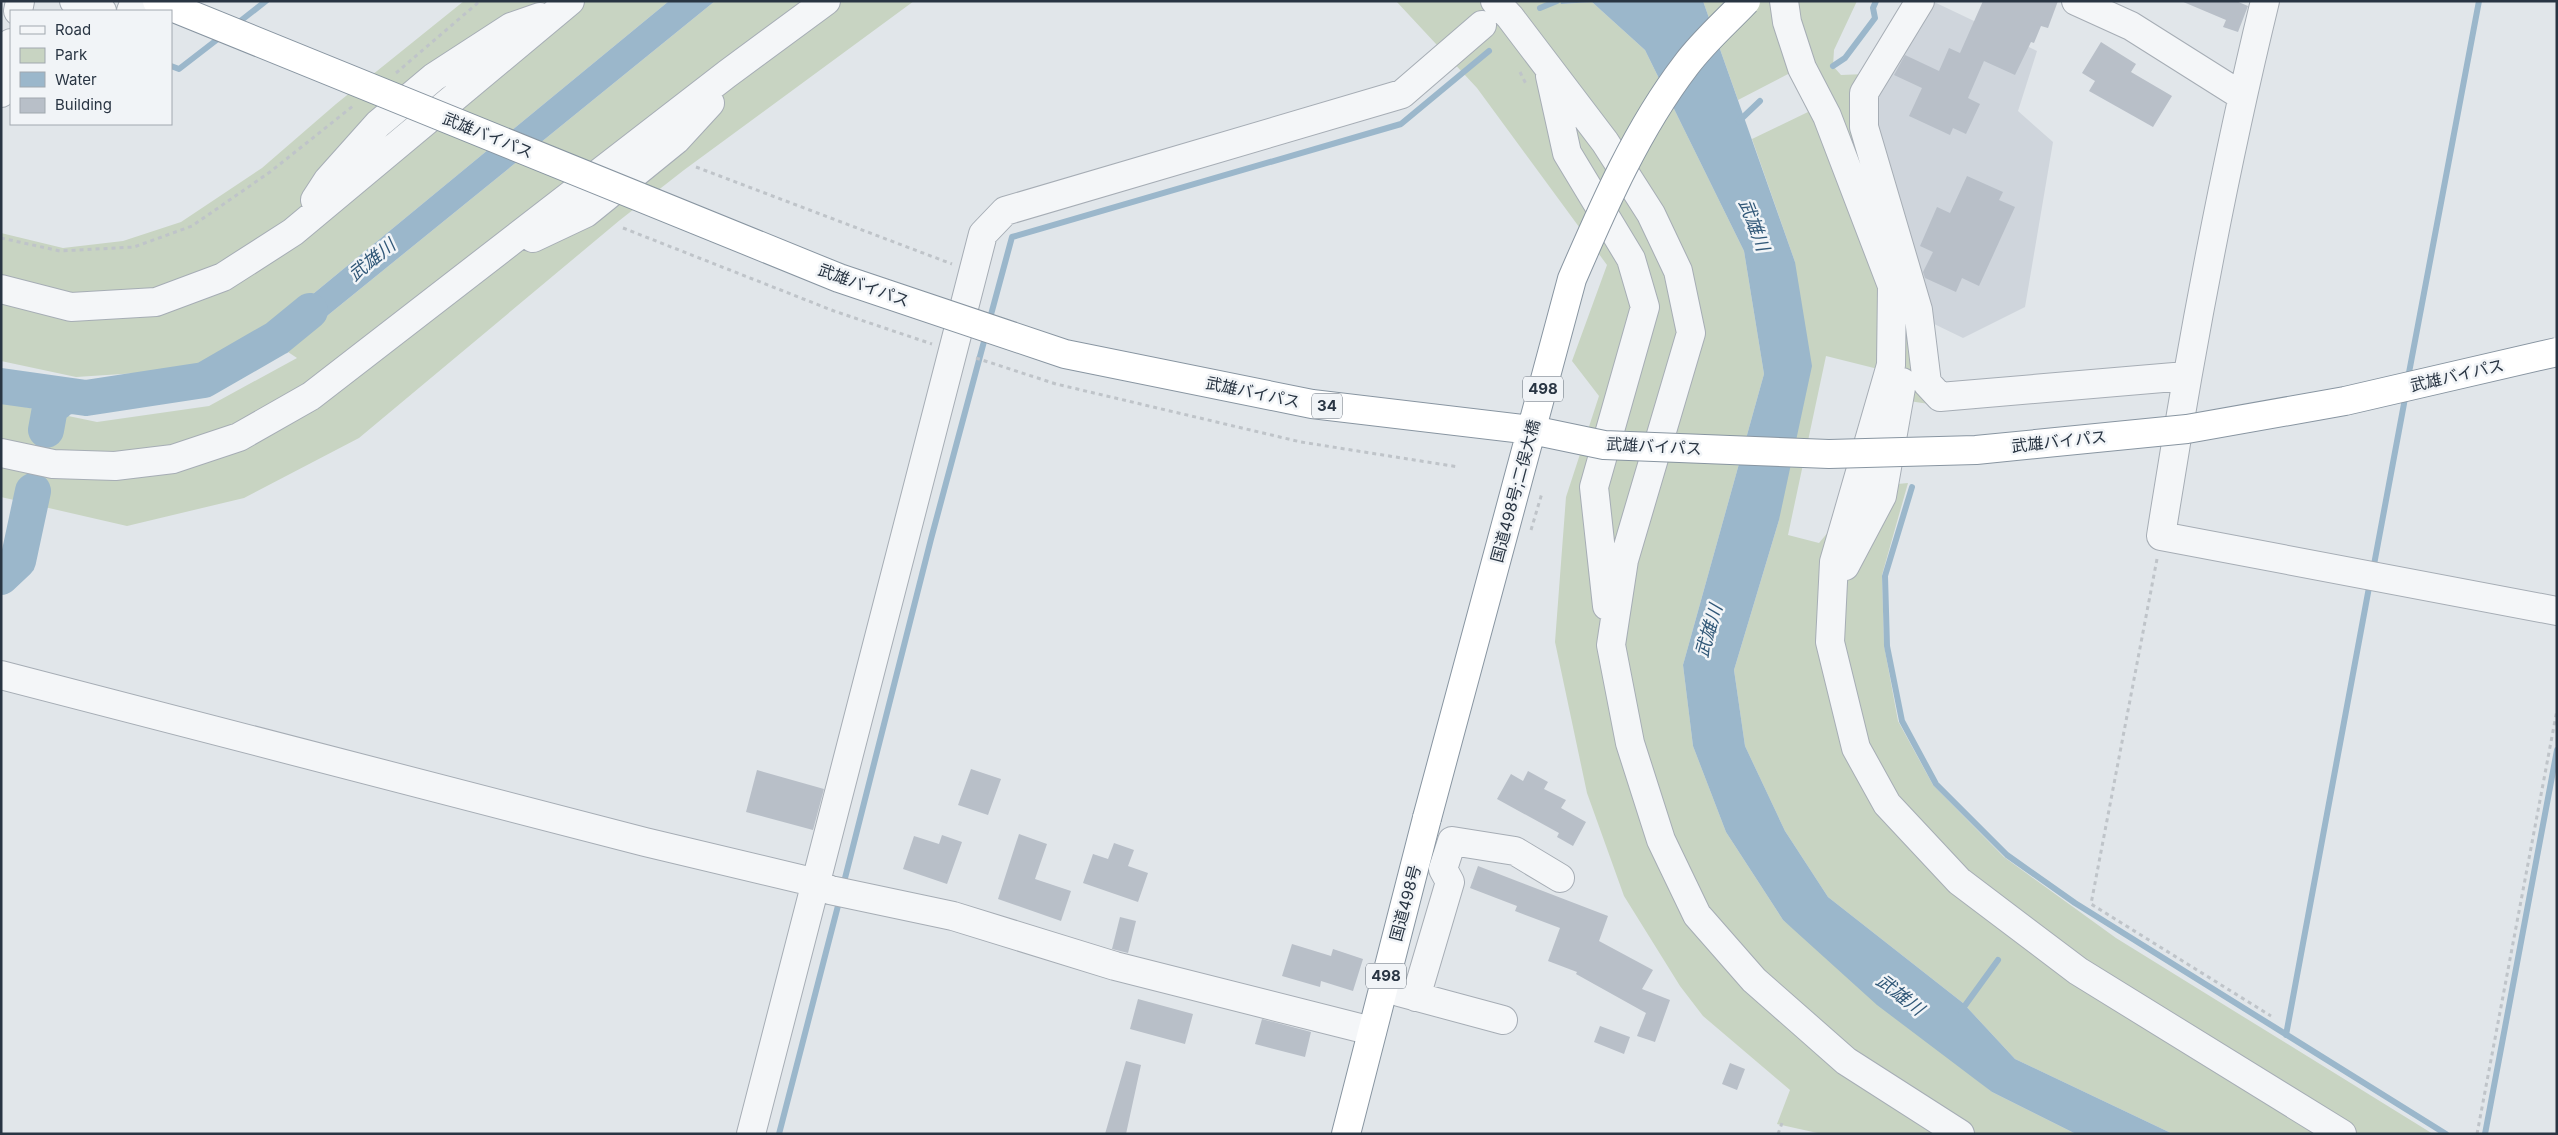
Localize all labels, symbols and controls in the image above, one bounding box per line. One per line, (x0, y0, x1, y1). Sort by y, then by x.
legend (10, 10, 172, 125)
text: Road (55, 20, 91, 39)
text: Park (55, 45, 88, 64)
text: Water (55, 70, 97, 89)
text: Building (55, 95, 112, 114)
street label: 武雄バイパス (440, 108, 536, 162)
water label: 武雄川 (1735, 196, 1775, 256)
water label: 武雄川 (344, 233, 401, 285)
street label: 武雄バイパス (816, 259, 912, 311)
street label: 武雄バイパス (2408, 354, 2506, 396)
street label: 武雄バイパス (1204, 372, 1302, 412)
road number: 498 (1523, 376, 1563, 402)
road number: 34 (1312, 394, 1342, 418)
street label: 国道498号;二俣大橋 (1486, 417, 1544, 565)
street label: 武雄バイパス (2010, 426, 2108, 456)
street label: 武雄バイパス (1606, 434, 1702, 458)
water label: 武雄川 (1691, 600, 1727, 660)
street label: 国道498号 (1385, 863, 1425, 943)
road number: 498 (1366, 964, 1406, 988)
water label: 武雄川 (1873, 970, 1930, 1021)

